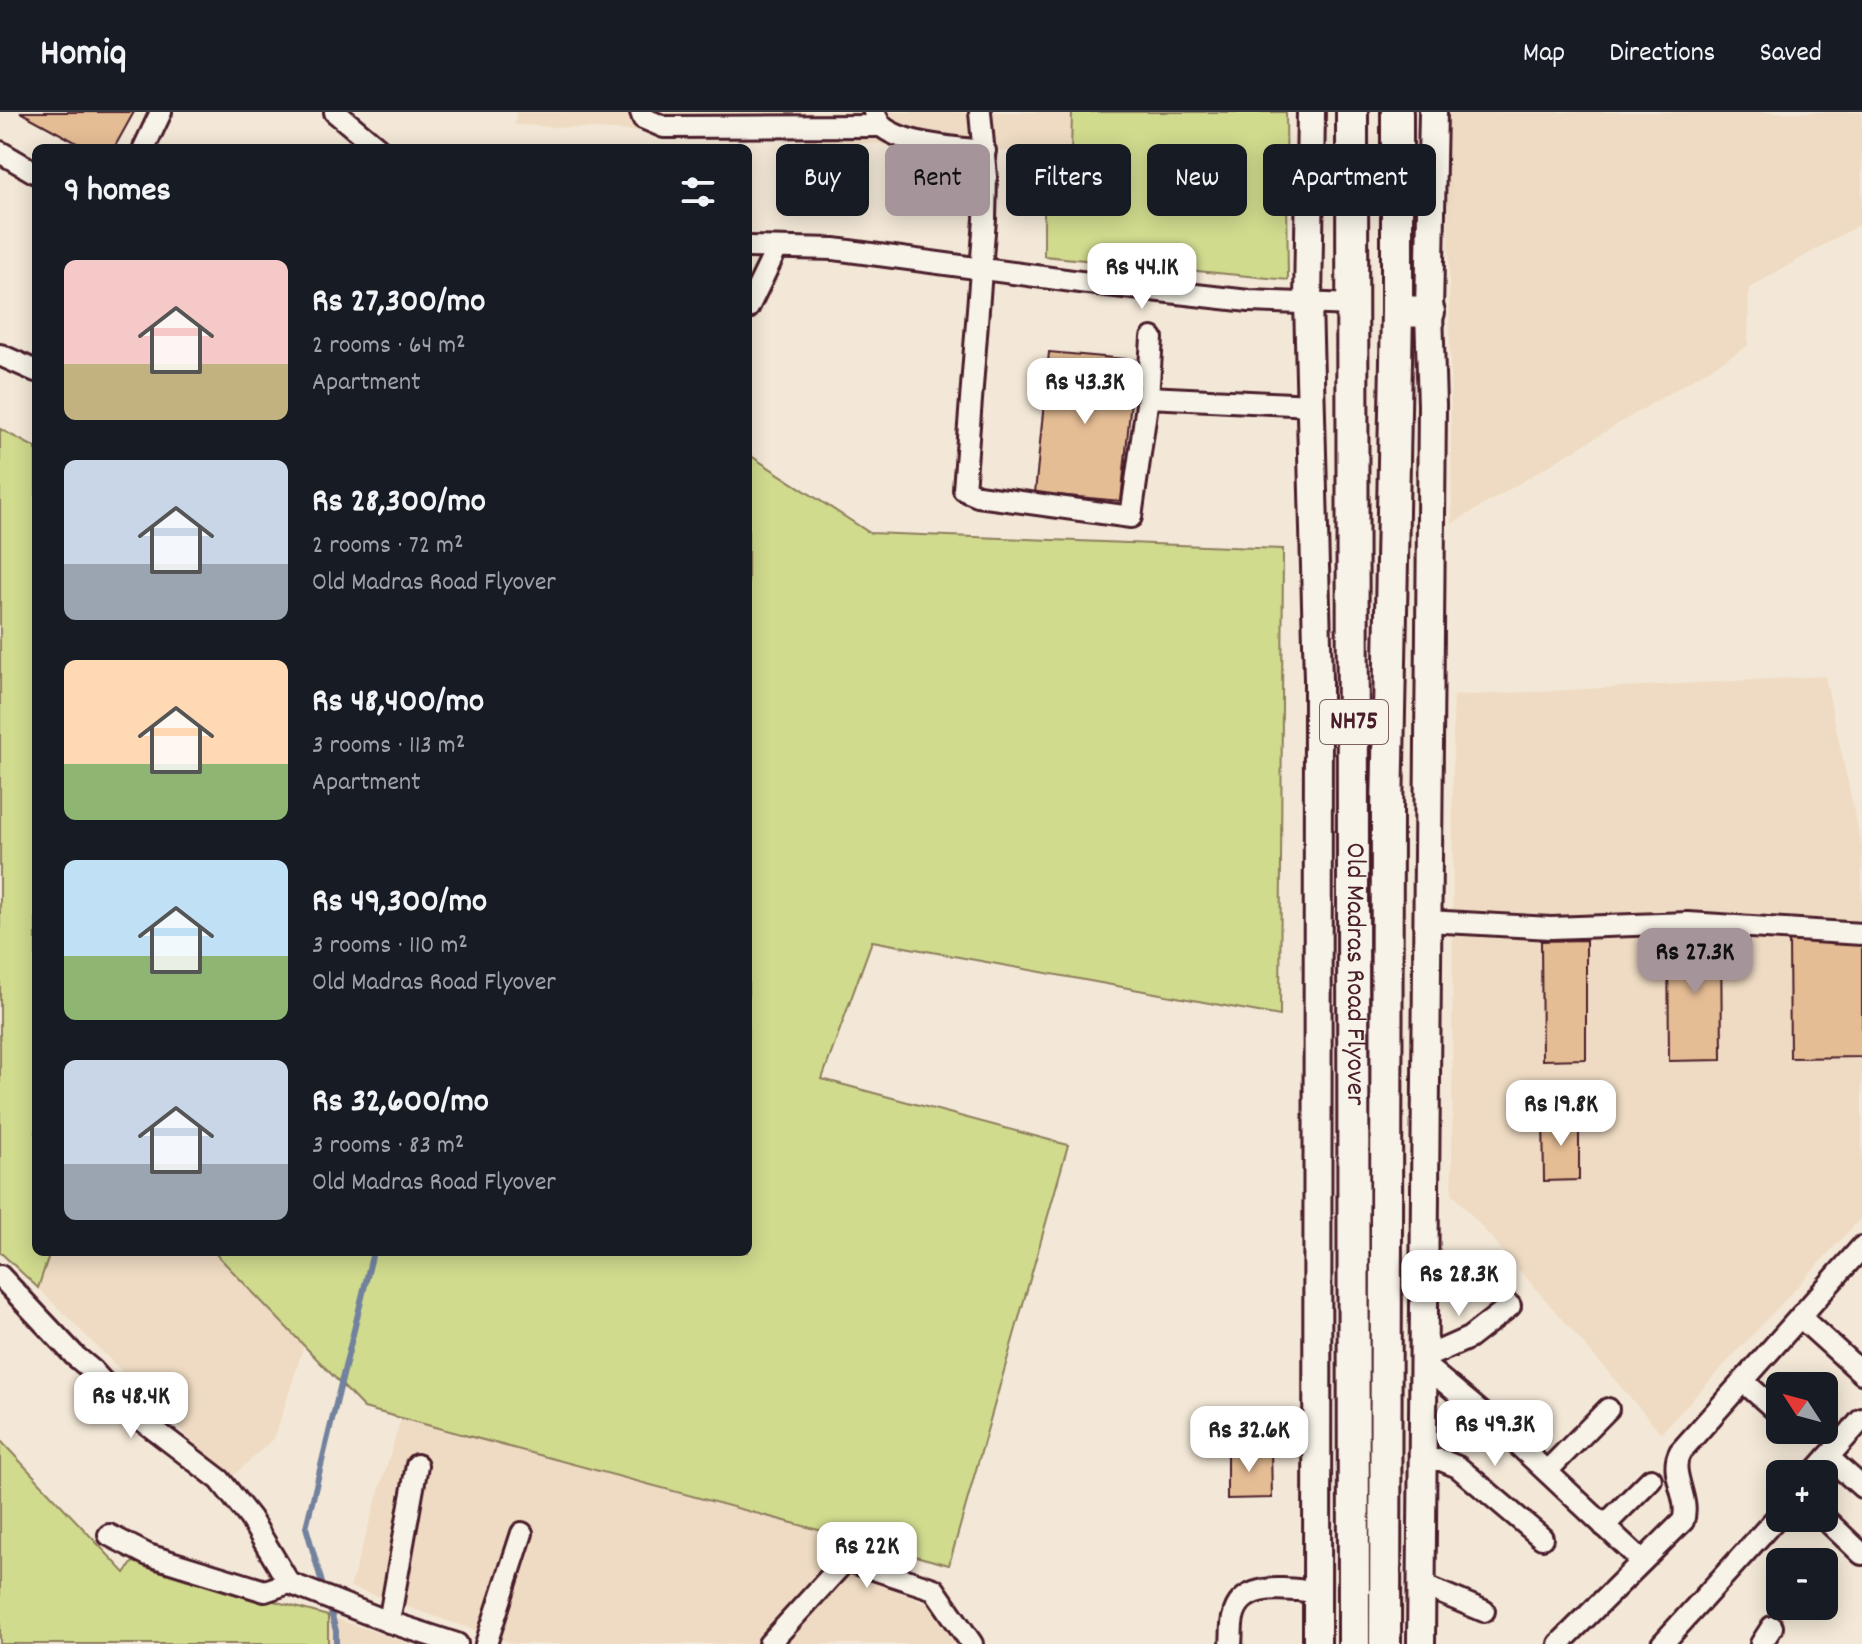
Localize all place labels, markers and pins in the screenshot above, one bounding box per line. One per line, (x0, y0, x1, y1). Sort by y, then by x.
pin: Rs 44.1K (1059, 243, 1225, 311)
pin: Rs 43.3K (1002, 358, 1168, 426)
pin: Rs 27.3K (1612, 928, 1778, 996)
pin: Rs 19.8K (1478, 1080, 1644, 1148)
pin: Rs 28.3K (1376, 1250, 1542, 1318)
pin: Rs 48.4K (48, 1372, 214, 1440)
pin: Rs 49.3K (1412, 1400, 1578, 1468)
pin: Rs 32.6K (1166, 1406, 1332, 1474)
pin: Rs 22K (802, 1522, 932, 1590)

